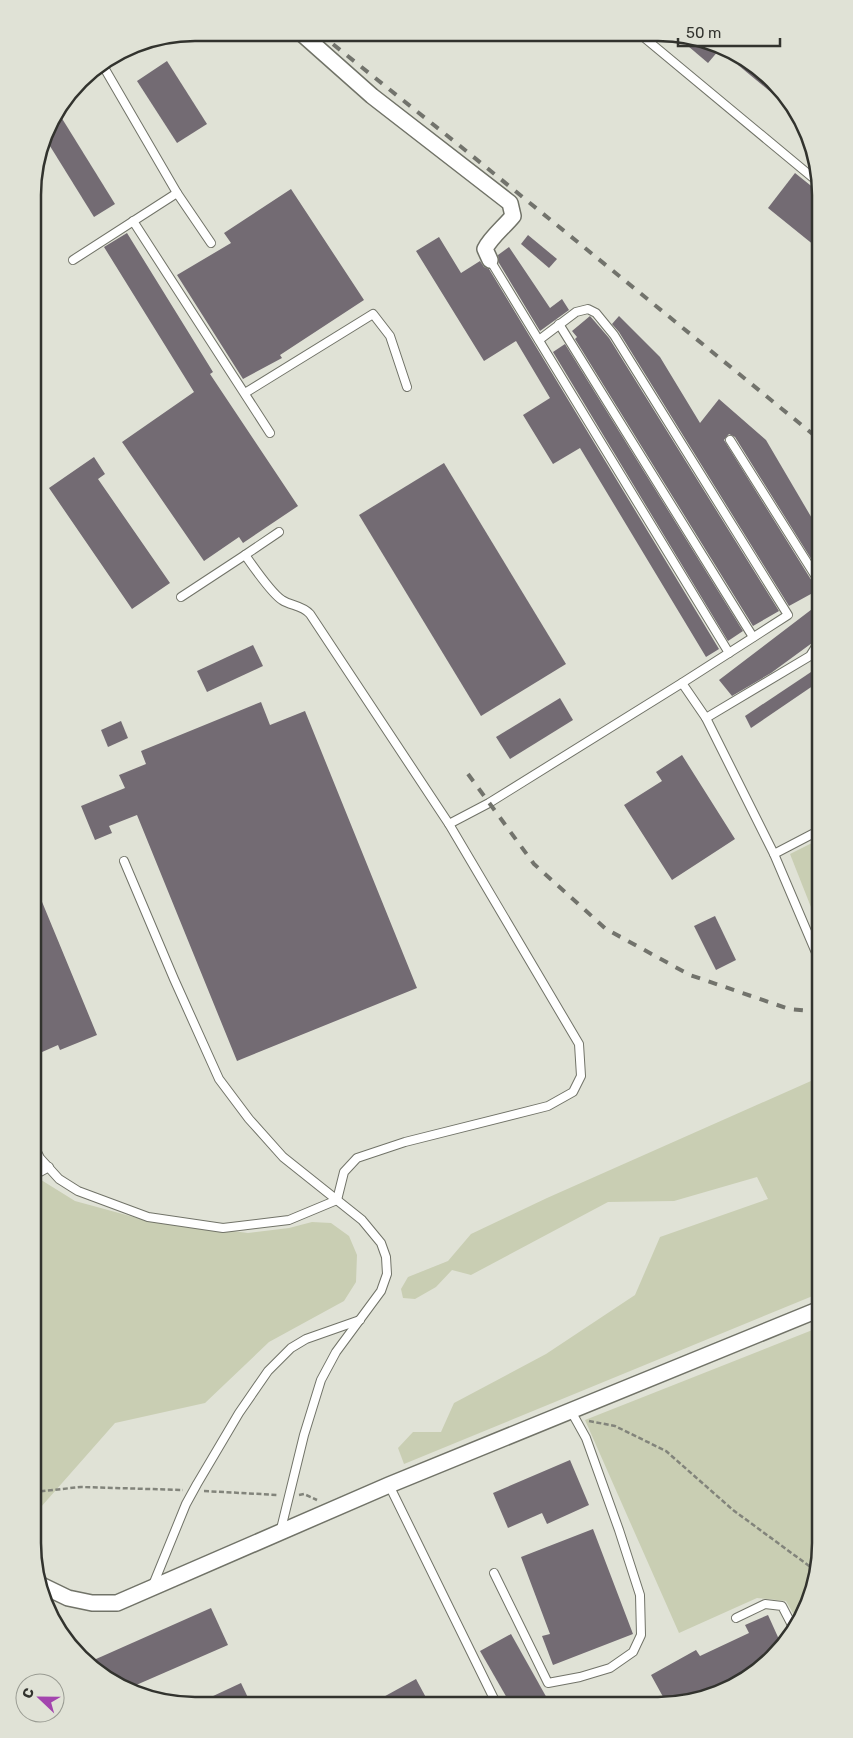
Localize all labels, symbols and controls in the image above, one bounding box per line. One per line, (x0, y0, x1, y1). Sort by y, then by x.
scale bar (678, 15, 780, 47)
text: 50 m (686, 24, 721, 42)
north arrow (15, 1673, 65, 1723)
text: С (19, 1685, 38, 1701)

